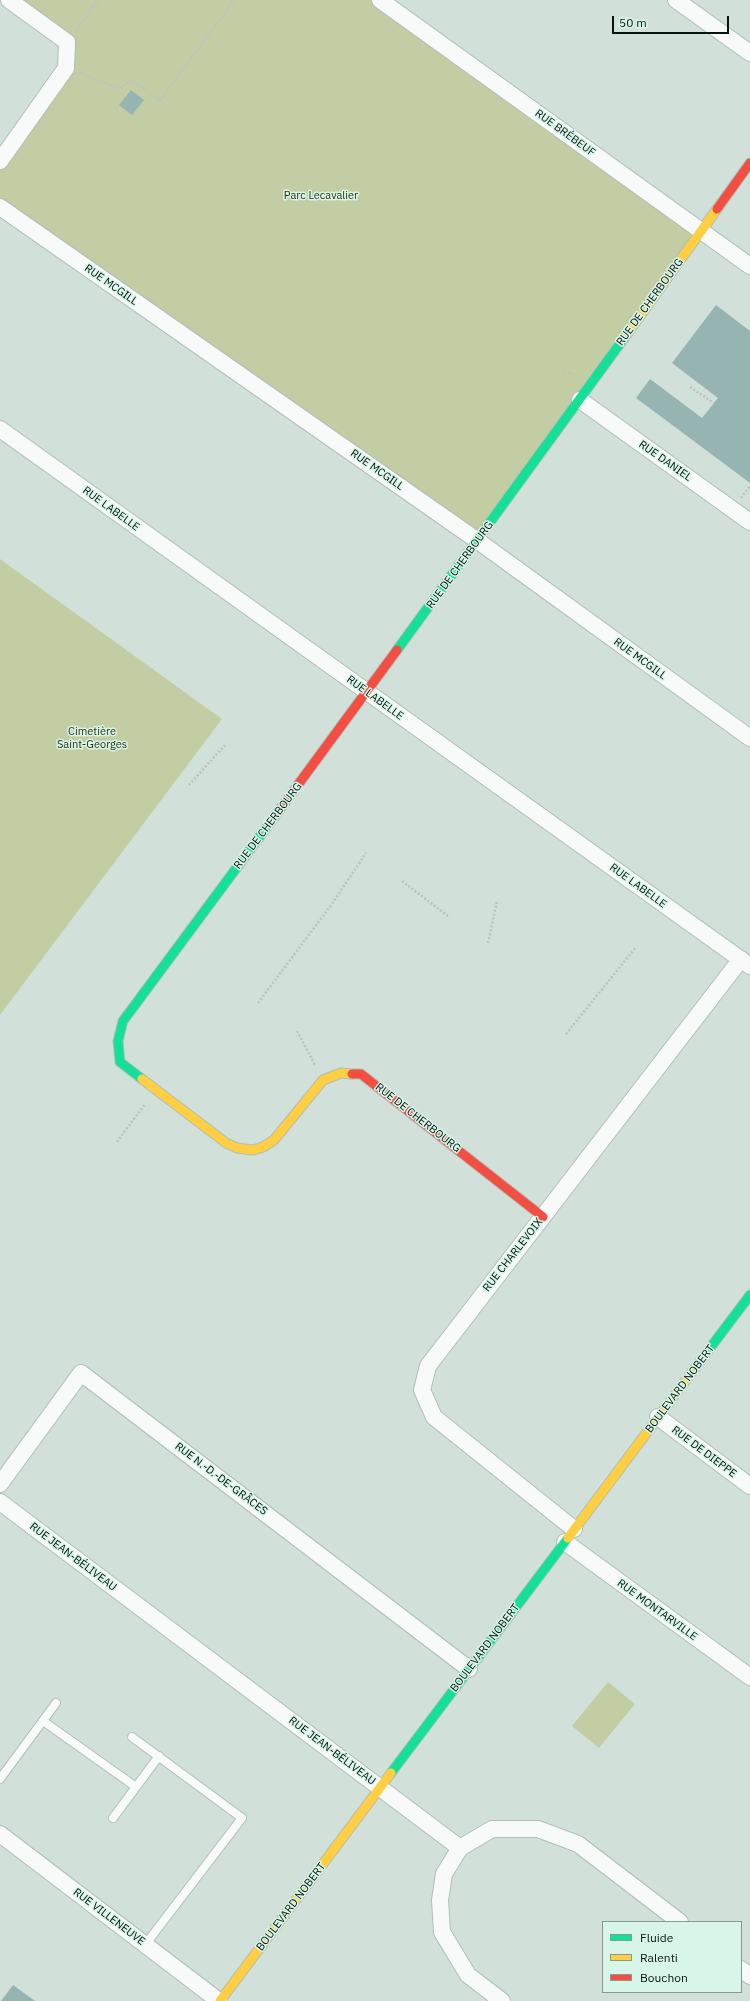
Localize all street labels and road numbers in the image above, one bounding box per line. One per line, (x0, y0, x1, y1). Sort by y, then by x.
street label: RUE BRÉBEUF (532, 107, 598, 159)
street label: RUE DE CHERBOURG (614, 256, 686, 348)
street label: RUE MCGILL (82, 262, 140, 308)
street label: RUE DANIEL (636, 438, 694, 484)
street label: RUE MCGILL (348, 447, 406, 493)
street label: RUE LABELLE (80, 484, 142, 534)
street label: RUE DE CHERBOURG (424, 519, 496, 611)
street label: RUE MCGILL (611, 635, 669, 683)
street label: RUE LABELLE (344, 673, 406, 723)
street label: RUE DE CHERBOURG (231, 780, 305, 872)
street label: RUE LABELLE (607, 861, 669, 911)
street label: RUE DE CHERBOURG (373, 1081, 463, 1155)
street label: RUE CHARLEVOIX (480, 1216, 546, 1294)
street label: BOULEVARD NOBERT (643, 1342, 717, 1436)
street label: RUE DE DIEPPE (669, 1423, 739, 1481)
street label: RUE N.-D.-DE-GRÂCES (172, 1440, 270, 1518)
street label: RUE JEAN-BÉLIVEAU (27, 1520, 119, 1594)
street label: RUE MONTARVILLE (614, 1577, 700, 1643)
street label: BOULEVARD NOBERT (448, 1601, 522, 1695)
street label: RUE JEAN-BÉLIVEAU (286, 1714, 378, 1788)
street label: BOULEVARD NOBERT (254, 1860, 328, 1954)
street label: RUE VILLENEUVE (70, 1886, 148, 1948)

